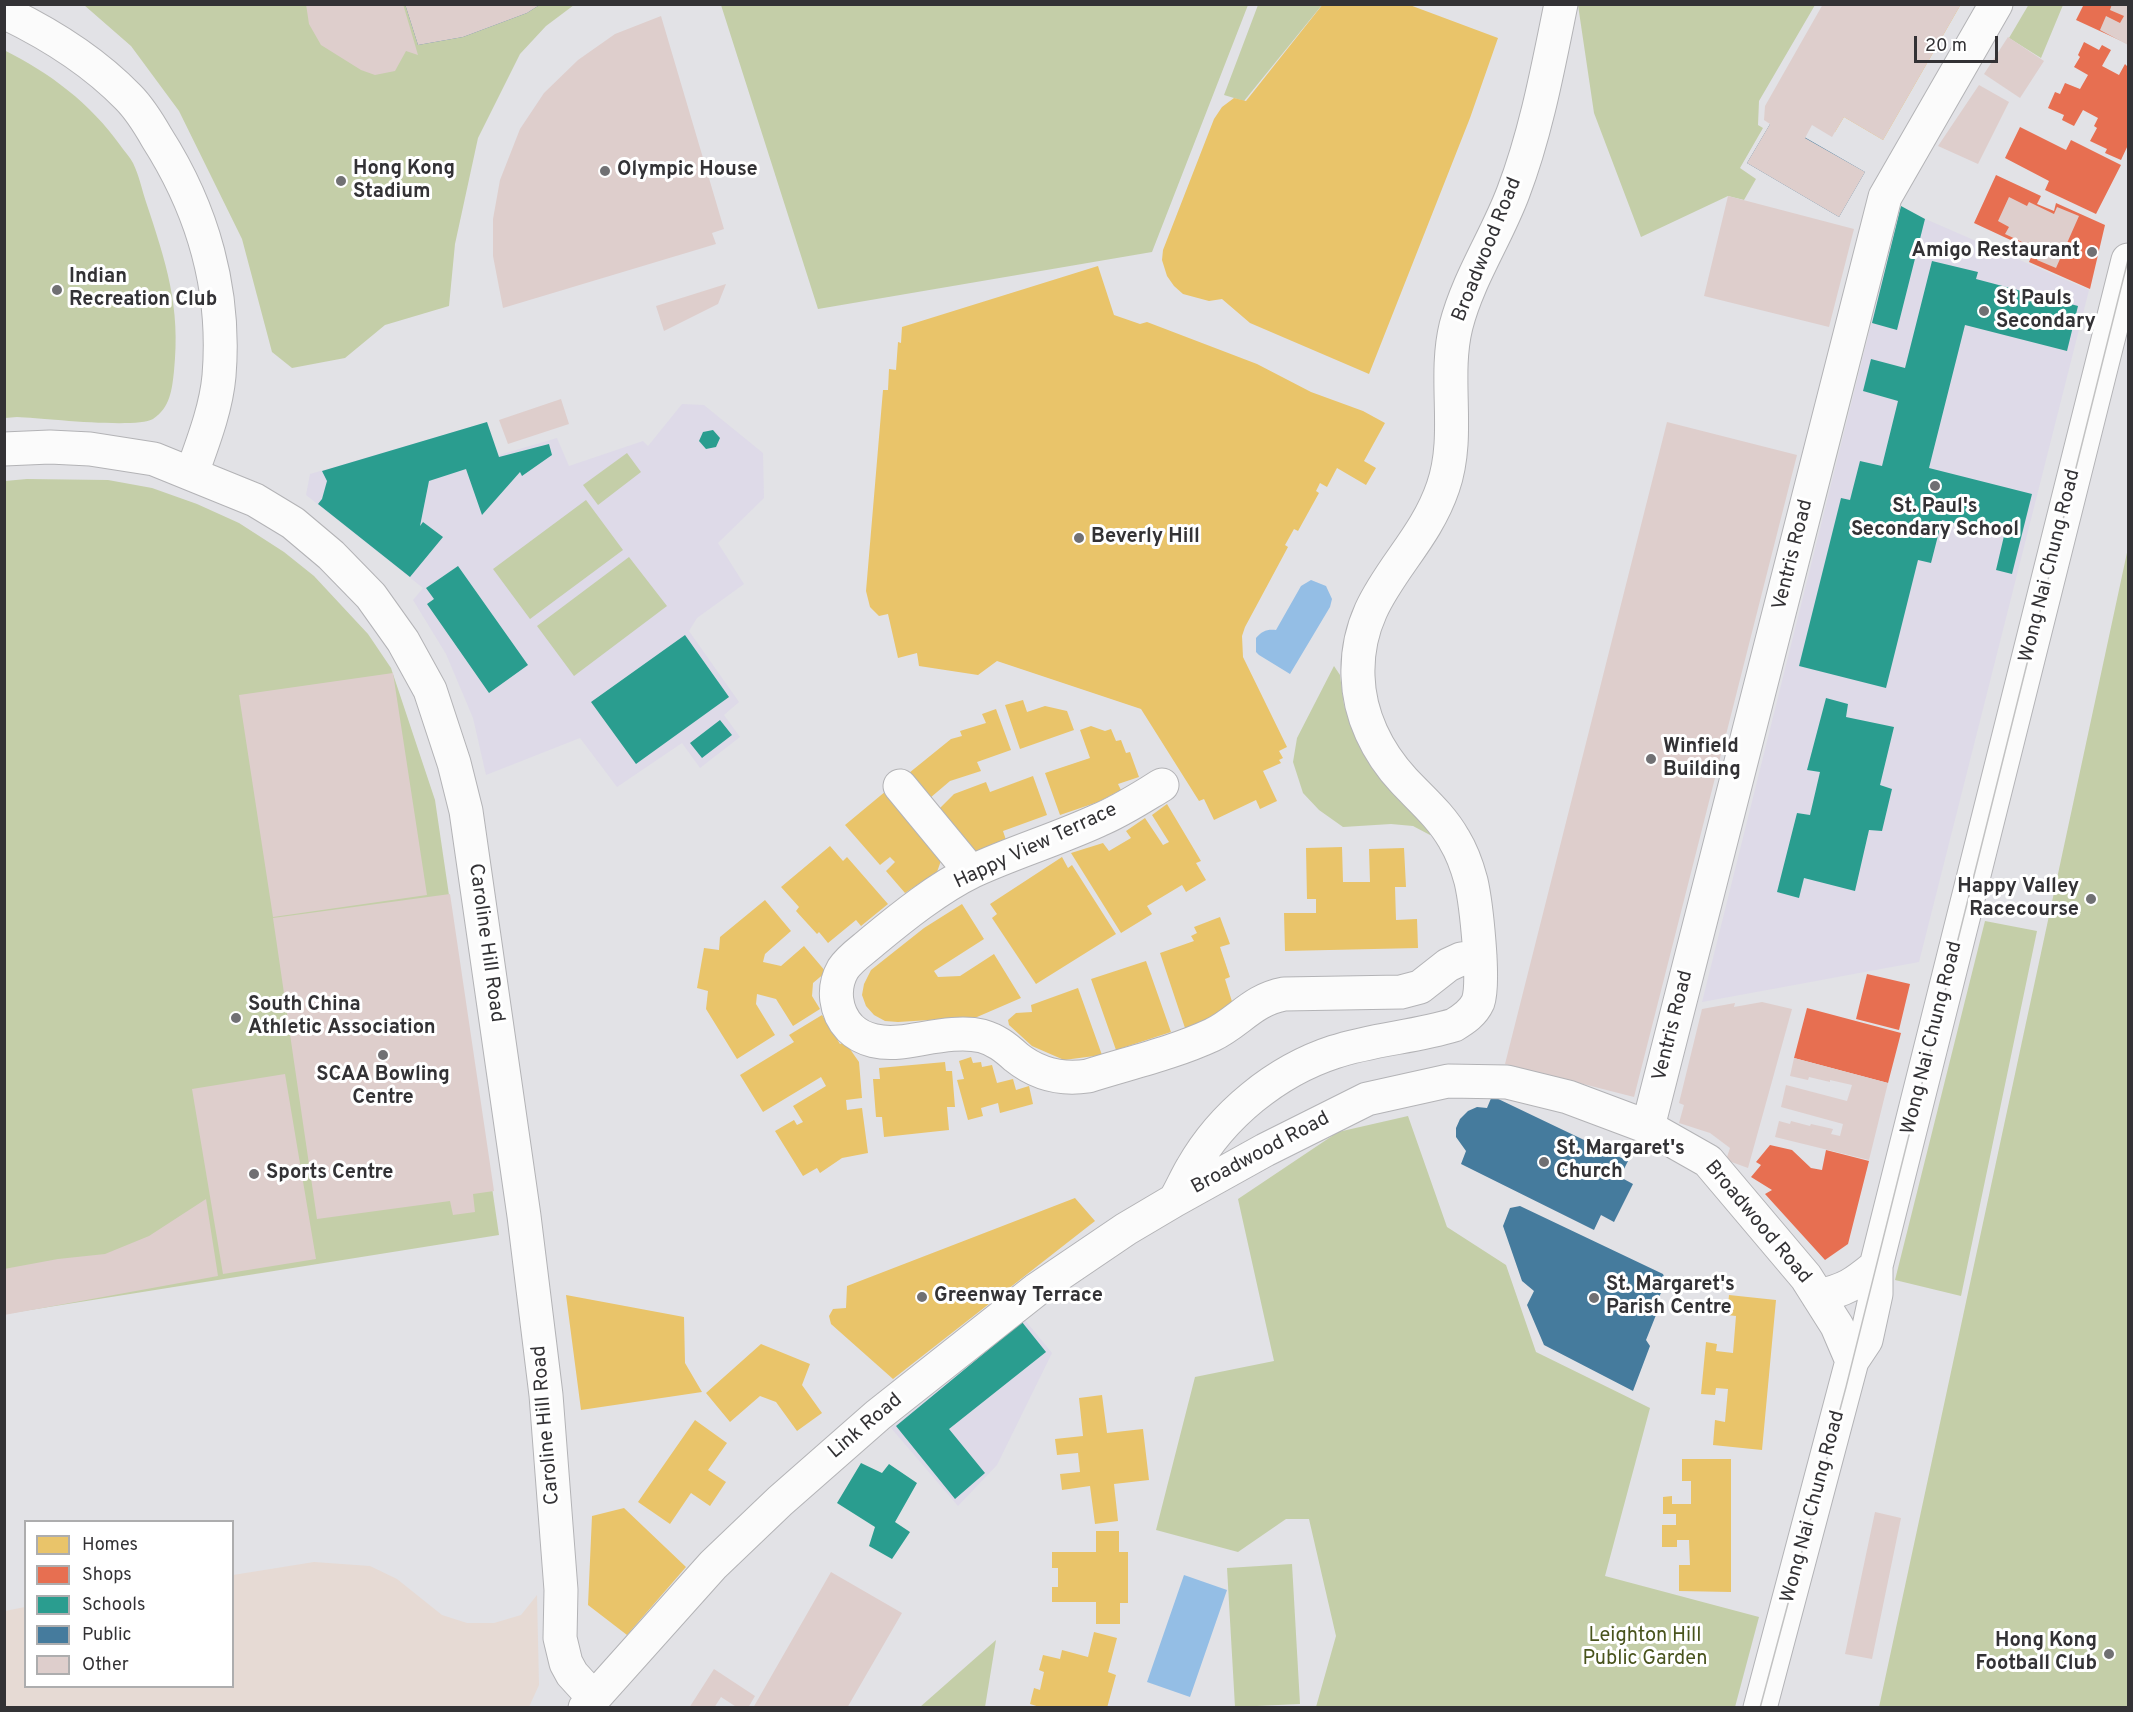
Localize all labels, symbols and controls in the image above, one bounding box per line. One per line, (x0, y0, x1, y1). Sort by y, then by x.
scale bar (1917, 24, 2001, 62)
text: 20 m (1925, 35, 1967, 58)
place label: Hong Kong Stadium (353, 158, 455, 205)
place label: Olympic House (617, 159, 758, 183)
marker: Olympic House (598, 164, 612, 178)
marker: Hong Kong Stadium (334, 174, 348, 188)
street label: Broadwood Road (1448, 174, 1528, 326)
place label: Amigo Restaurant (1912, 240, 2080, 264)
marker: Amigo Restaurant (2085, 245, 2099, 259)
place label: Indian Recreation Club (69, 266, 217, 313)
marker: Indian Recreation Club (50, 283, 64, 297)
place label: St Pauls Secondary (1996, 288, 2096, 335)
marker: St Pauls Secondary (1977, 304, 1991, 318)
street label: Wong Nai Chung Road (2015, 467, 2087, 665)
marker: St. Paul's Secondary School (1928, 479, 1942, 493)
place label: St. Paul's Secondary School (1851, 496, 2019, 543)
street label: Ventris Road (1769, 497, 1819, 613)
place label: Beverly Hill (1091, 526, 1200, 550)
marker: Beverly Hill (1072, 531, 1086, 545)
place label: Winfield Building (1663, 736, 1741, 783)
marker: Winfield Building (1644, 752, 1658, 766)
street label: Happy View Terrace (951, 799, 1121, 895)
street label: Caroline Hill Road (462, 862, 508, 1024)
place label: Happy Valley Racecourse (1957, 876, 2079, 923)
marker: Happy Valley Racecourse (2084, 892, 2098, 906)
street label: Wong Nai Chung Road (1897, 939, 1969, 1137)
street label: Ventris Road (1649, 968, 1699, 1084)
place label: South China Athletic Association (248, 994, 436, 1041)
marker: South China Athletic Association (229, 1011, 243, 1025)
marker: SCAA Bowling Centre (376, 1048, 390, 1062)
place label: SCAA Bowling Centre (316, 1064, 450, 1111)
street label: Broadwood Road (1188, 1107, 1334, 1201)
place label: St. Margaret's Church (1556, 1138, 1685, 1185)
marker: St. Margaret's Church (1537, 1155, 1551, 1169)
street label: Broadwood Road (1699, 1157, 1815, 1289)
place label: Sports Centre (266, 1162, 393, 1186)
marker: Sports Centre (247, 1167, 261, 1181)
place label: St. Margaret's Parish Centre (1606, 1274, 1735, 1321)
place label: Greenway Terrace (934, 1285, 1103, 1309)
marker: Greenway Terrace (915, 1290, 929, 1304)
marker: St. Margaret's Parish Centre (1587, 1291, 1601, 1305)
street label: Caroline Hill Road (528, 1344, 566, 1506)
street label: Link Road (824, 1389, 908, 1465)
street label: Wong Nai Chung Road (1777, 1408, 1851, 1606)
legend (24, 1520, 234, 1688)
text: Homes (82, 1534, 138, 1557)
text: Shops (82, 1564, 132, 1587)
text: Schools (82, 1594, 145, 1617)
text: Public (82, 1624, 132, 1647)
park label: Leighton Hill Public Garden (1582, 1625, 1708, 1672)
place label: Hong Kong Football Club (1976, 1630, 2097, 1677)
marker: Hong Kong Football Club (2102, 1647, 2116, 1661)
text: Other (82, 1654, 129, 1677)

